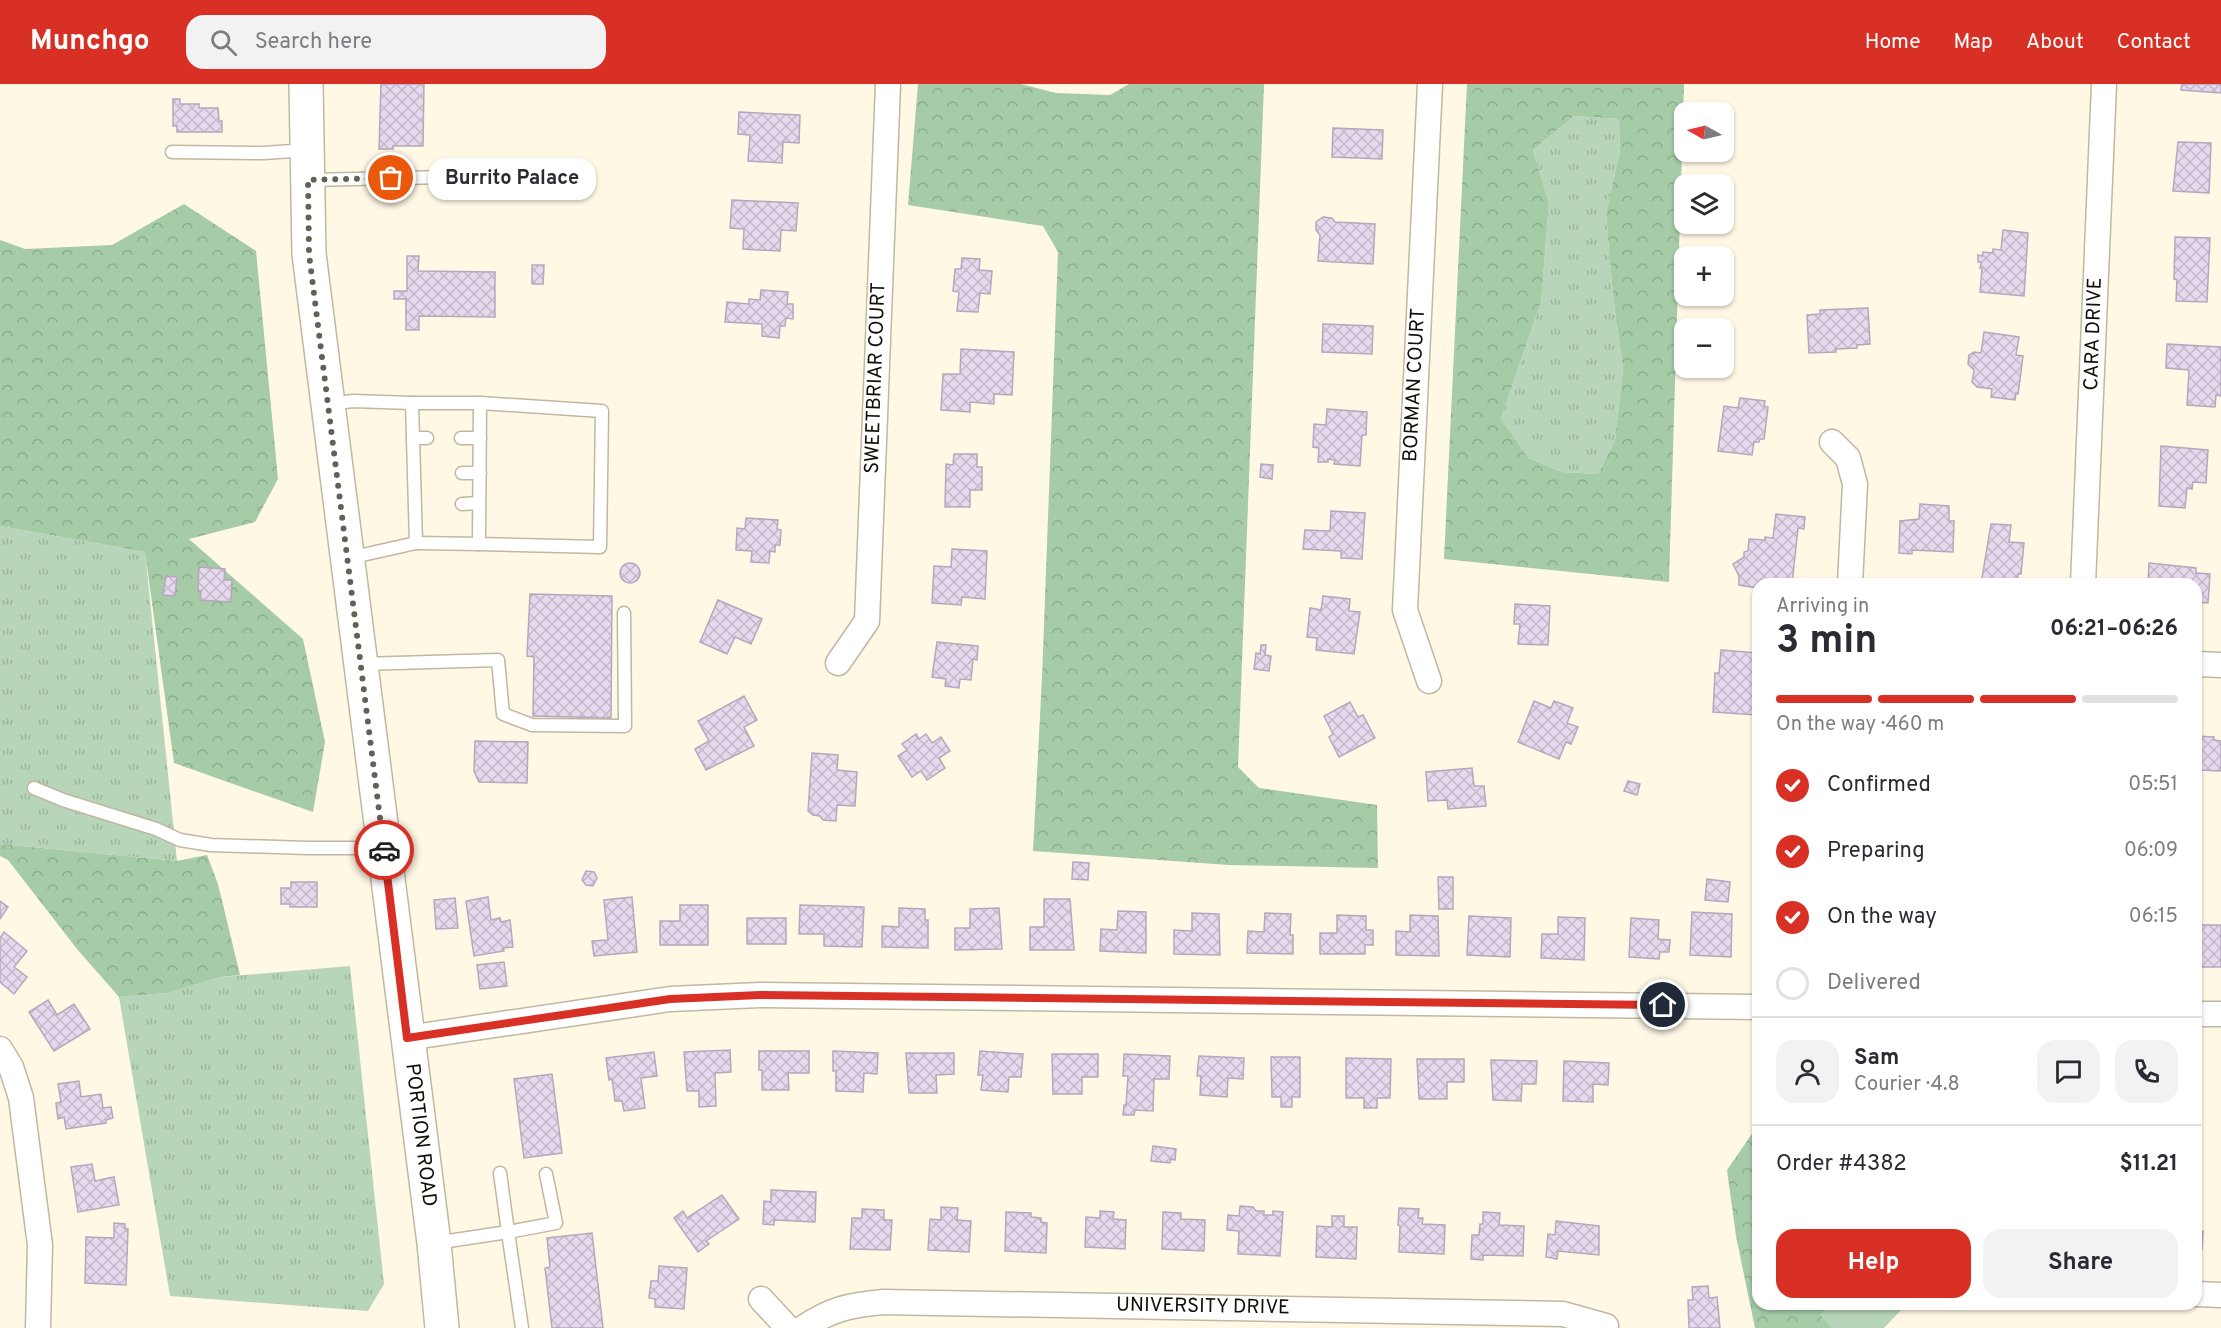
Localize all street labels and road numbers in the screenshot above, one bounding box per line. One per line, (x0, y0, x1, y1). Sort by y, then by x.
street label: CARA DRIVE (2079, 277, 2109, 391)
street label: SWEETBRIAR COURT (860, 282, 892, 474)
street label: BORMAN COURT (1398, 307, 1432, 463)
street label: PORTION ROAD (398, 1062, 442, 1208)
street label: UNIVERSITY DRIVE (1116, 1292, 1290, 1322)

